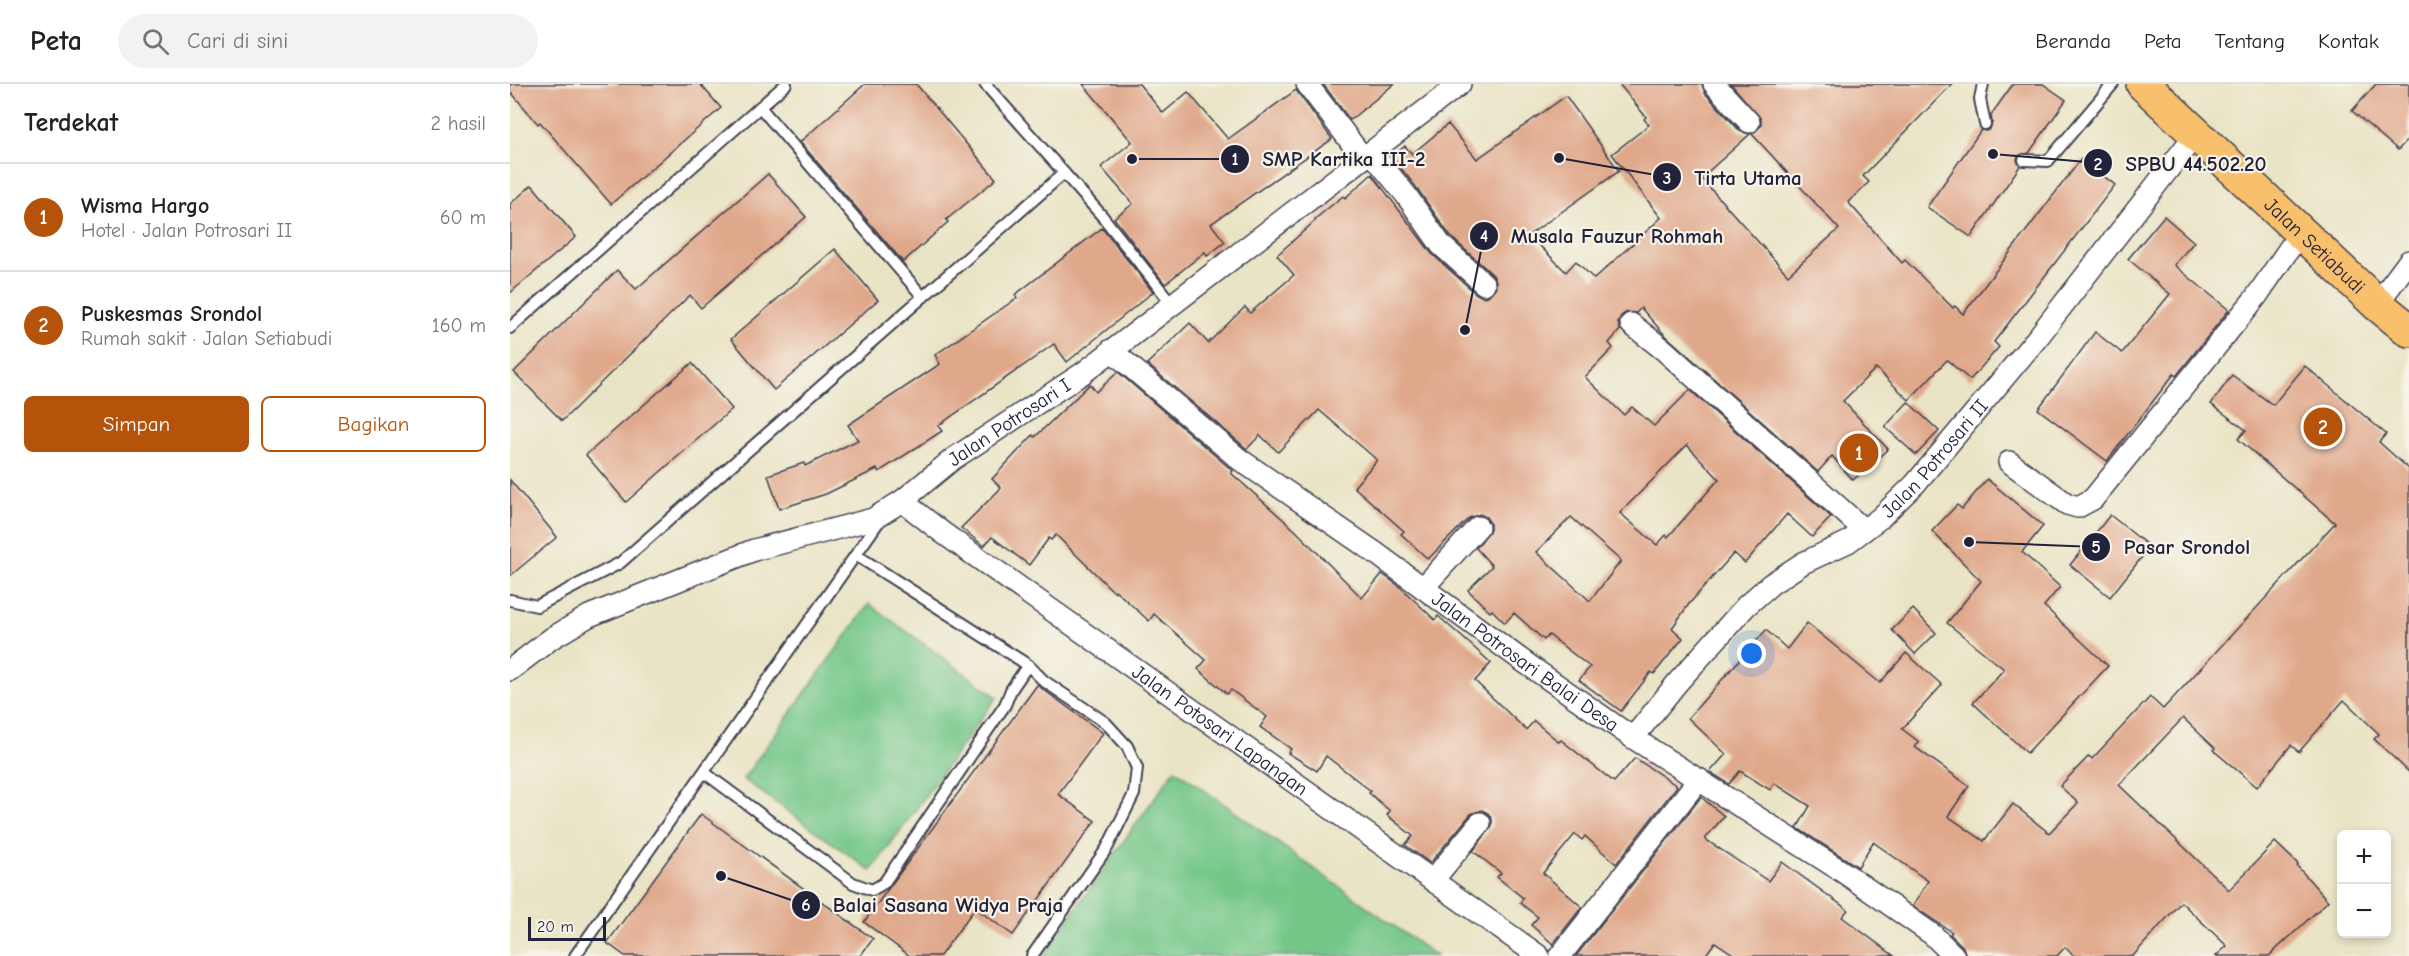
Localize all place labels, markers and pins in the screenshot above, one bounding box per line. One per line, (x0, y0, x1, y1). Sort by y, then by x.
callout: SMP Kartika III-2 (1220, 139, 1437, 178)
callout: SPBU 44.502.20 (2083, 144, 2278, 183)
callout: Tirta Utama (1652, 158, 1814, 197)
callout: Musala Fauzur Rohmah (1469, 216, 1736, 255)
pin: 2 (2304, 404, 2342, 450)
pin: 1 (1840, 430, 1878, 476)
callout: Pasar Srondol (2081, 528, 2262, 567)
callout: Balai Sasana Widya Praja (791, 885, 1076, 924)

